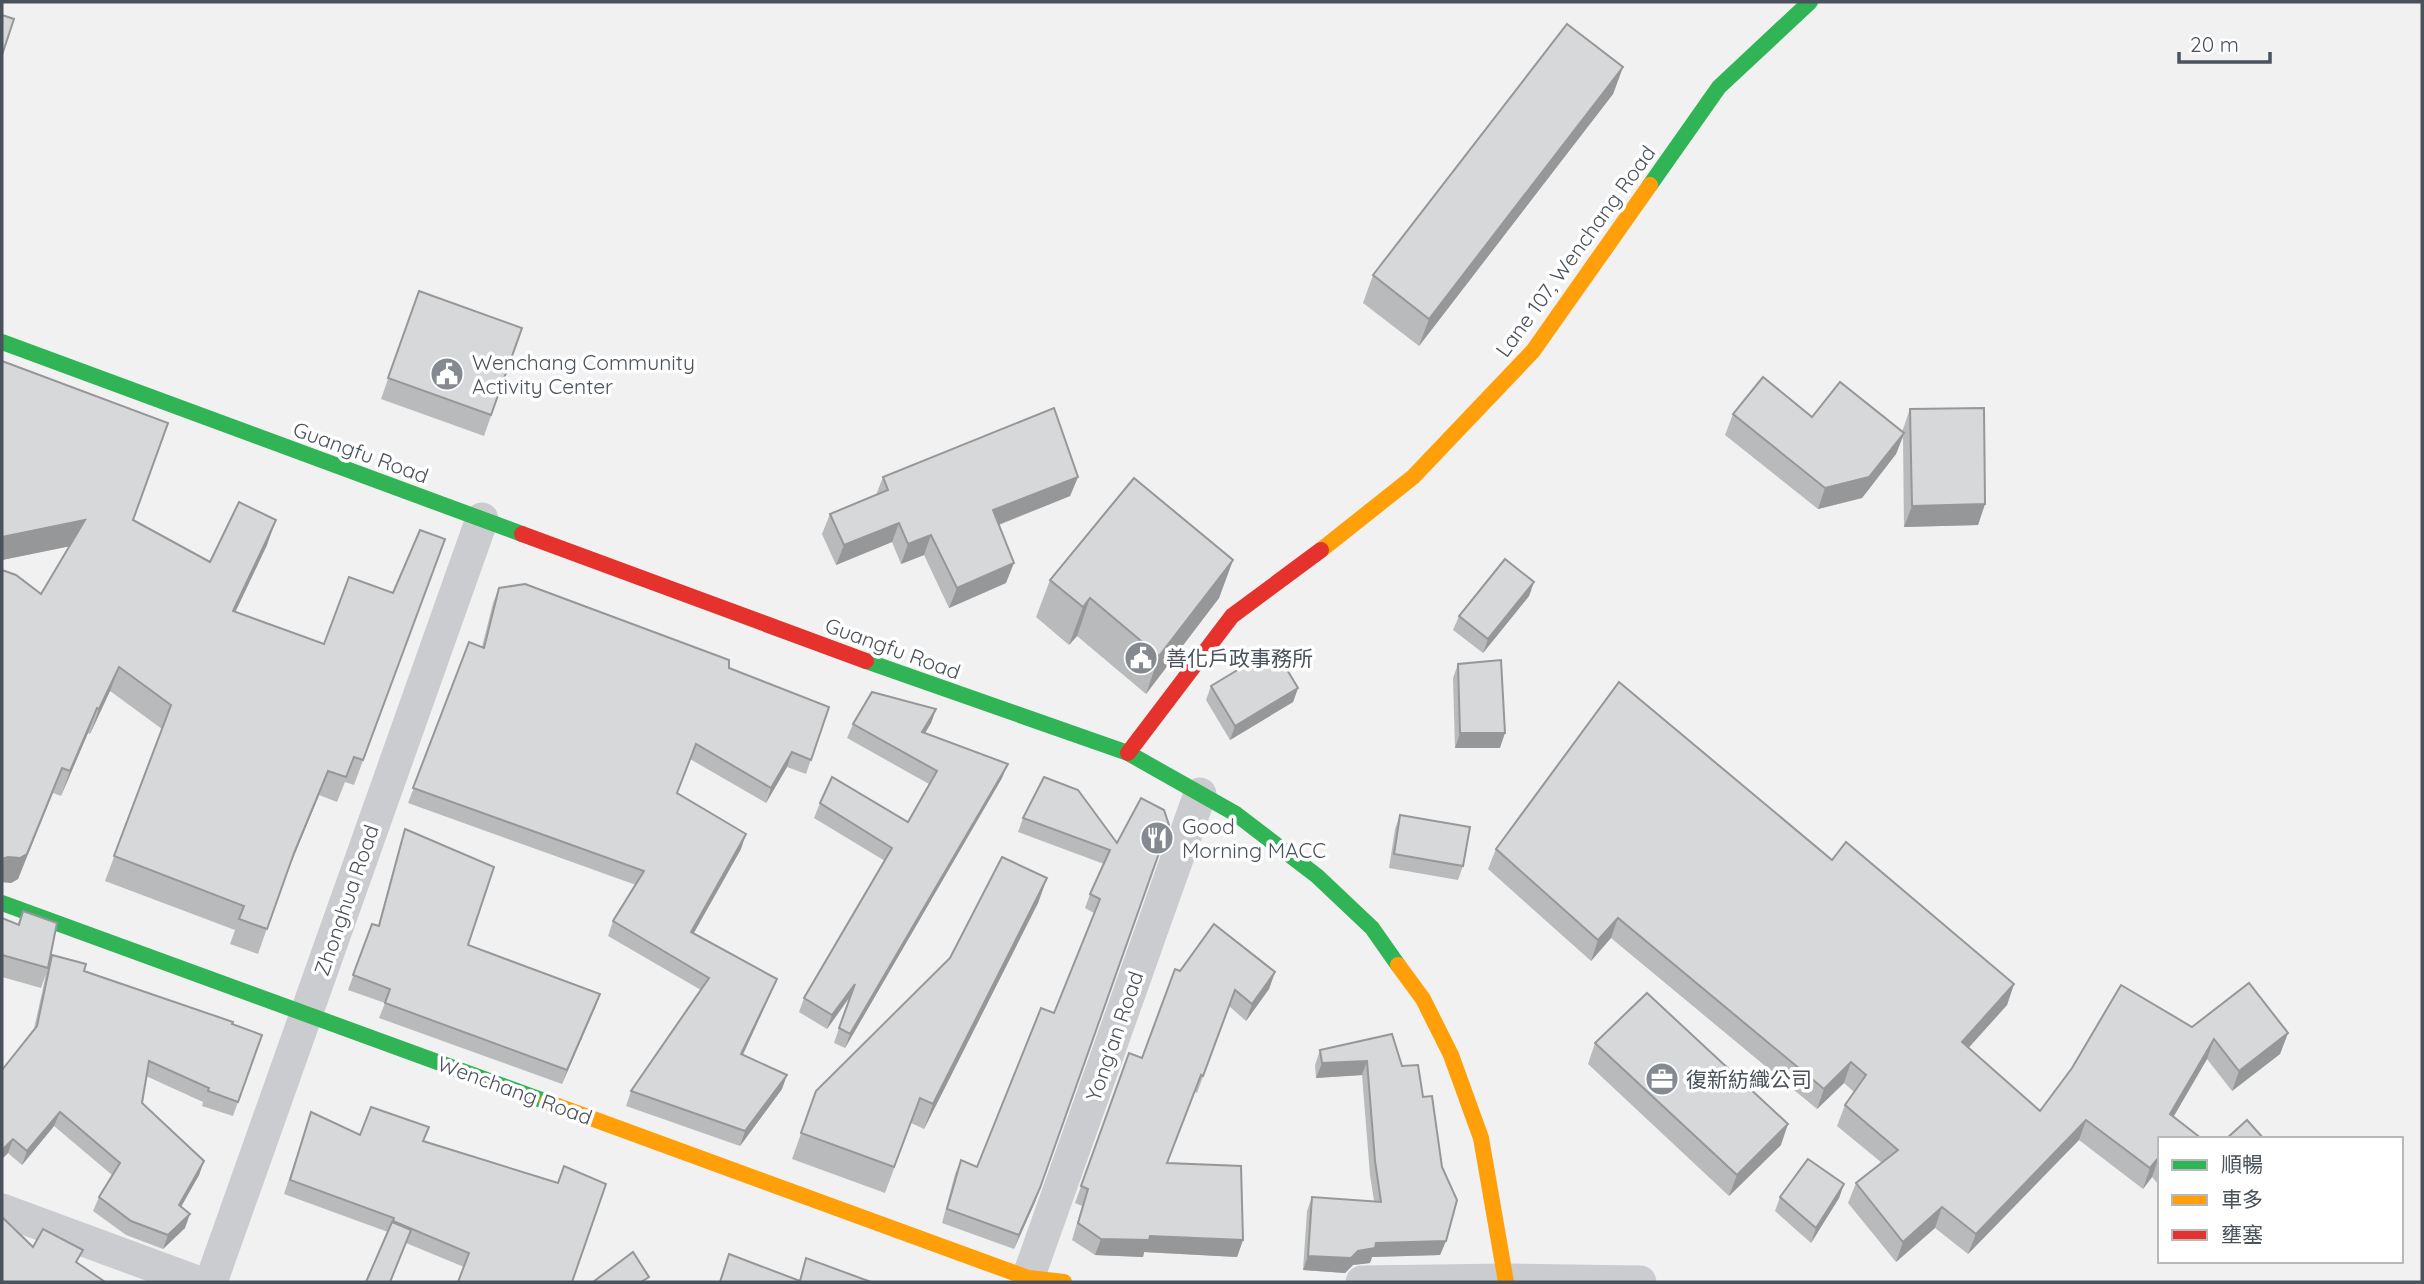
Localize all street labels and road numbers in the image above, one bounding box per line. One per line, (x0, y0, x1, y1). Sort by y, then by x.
street label: Lane 107, Wenchang Road (1490, 140, 1660, 362)
street label: Guangfu Road (290, 416, 432, 488)
street label: Guangfu Road (822, 612, 964, 684)
street label: Zhonghua Road (308, 821, 384, 979)
street label: Yong'an Road (1080, 968, 1148, 1104)
street label: Wenchang Road (434, 1050, 596, 1130)

